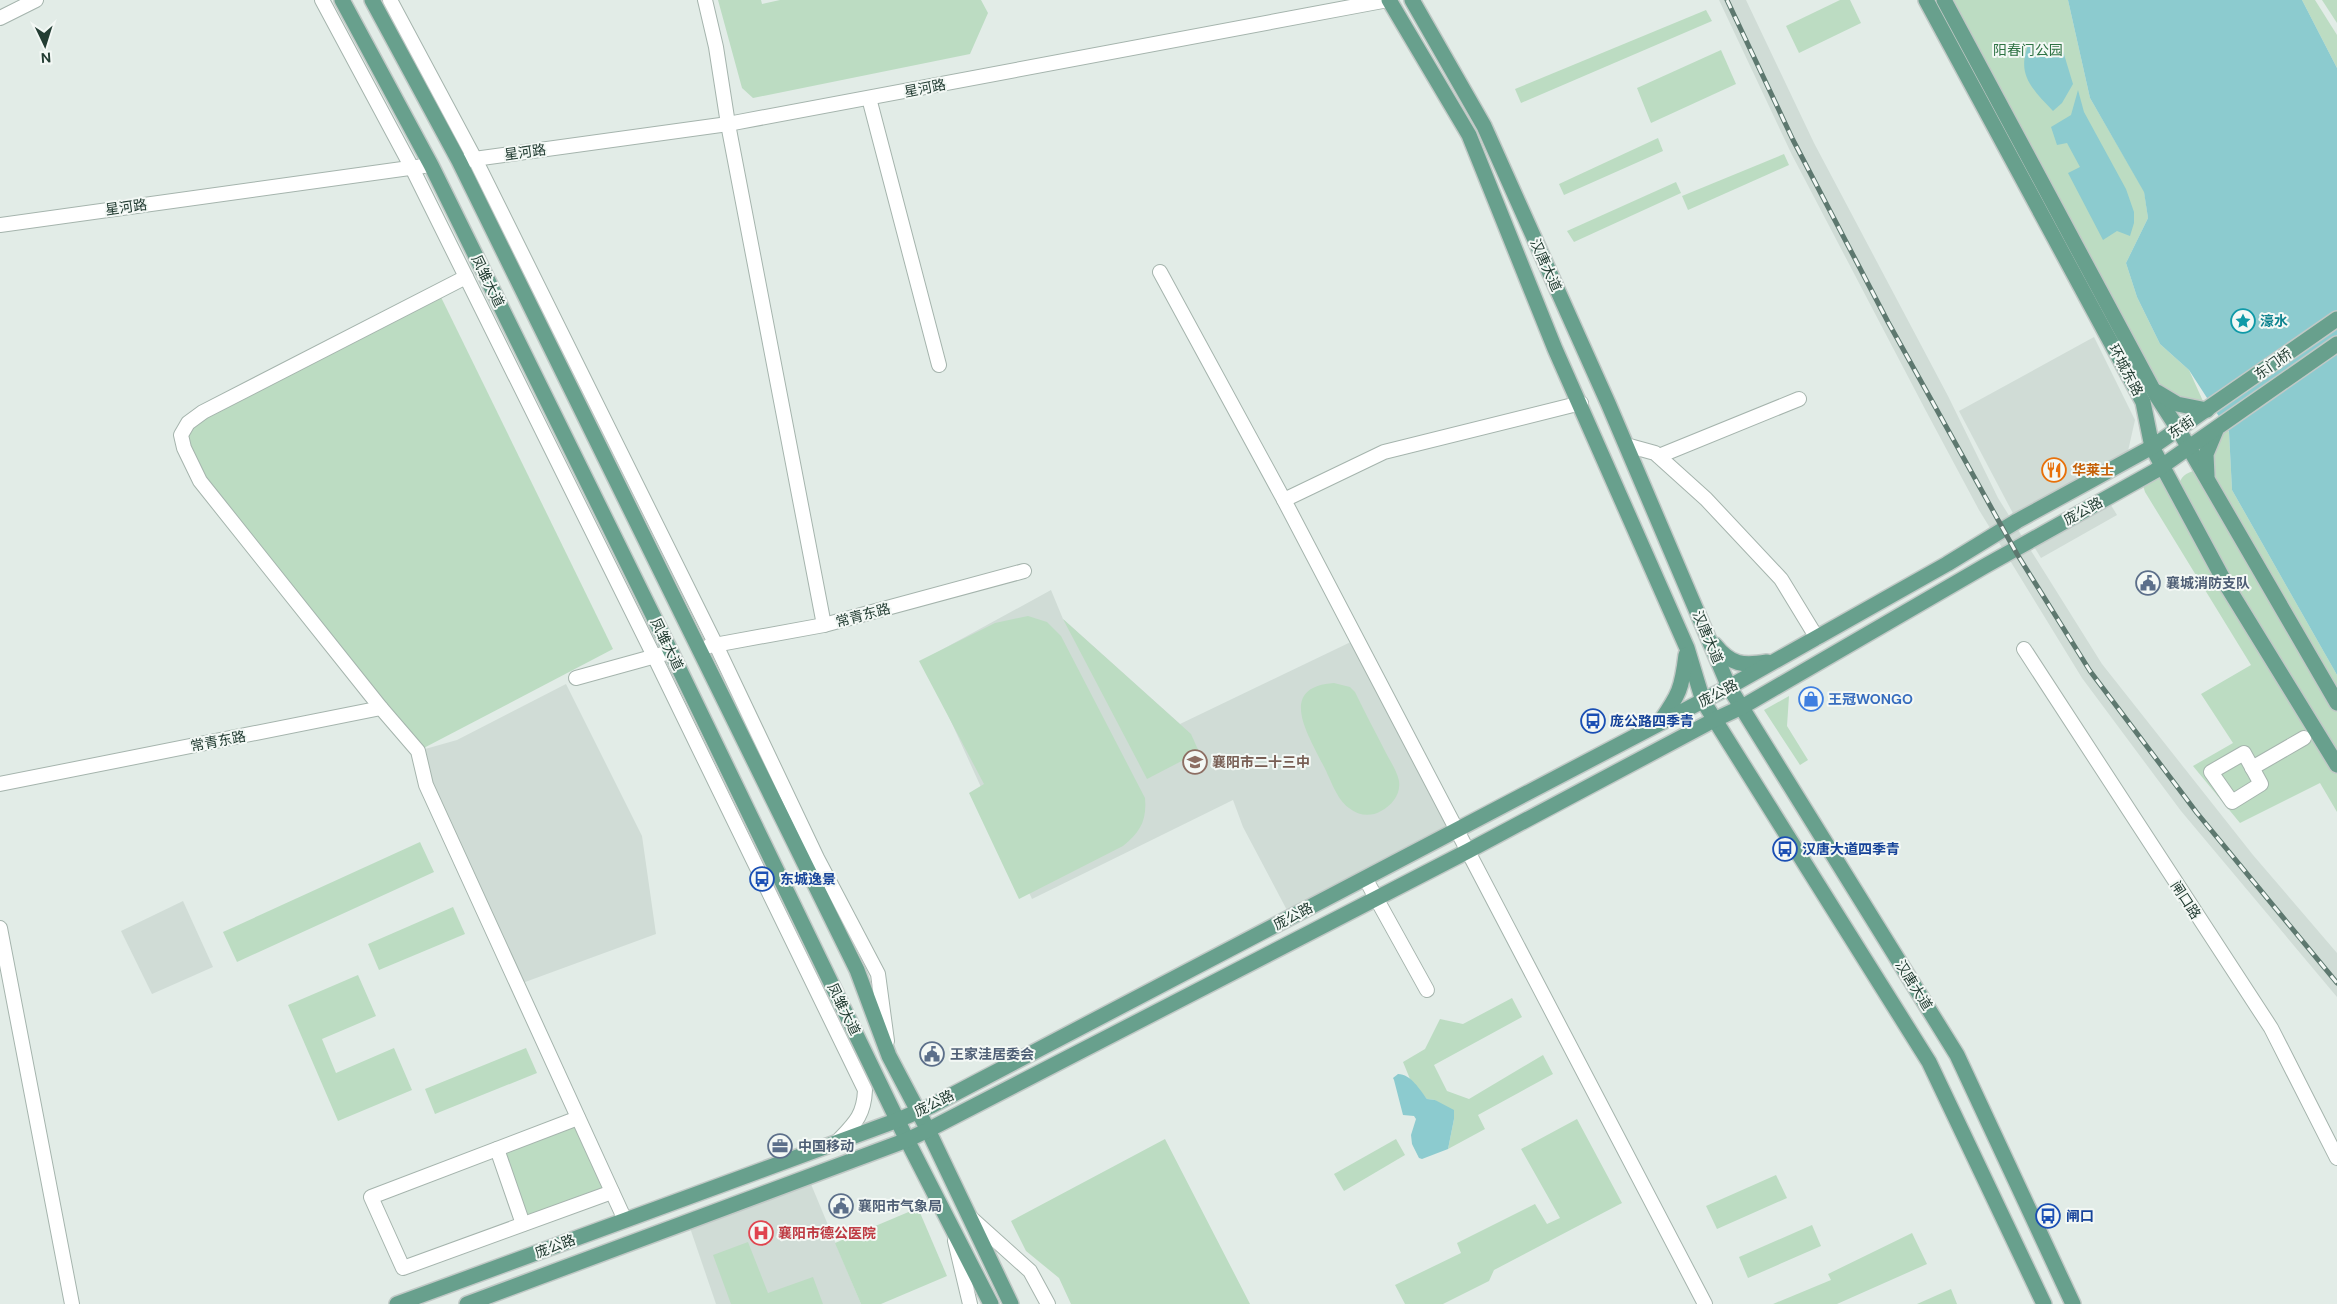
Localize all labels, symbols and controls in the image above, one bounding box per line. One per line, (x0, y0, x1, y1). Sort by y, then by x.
north arrow (20, 20, 70, 70)
park label: 阳春门公园 (1993, 41, 2063, 59)
text: N (40, 49, 52, 67)
street label: 星河路 (903, 75, 947, 101)
street label: 星河路 (503, 140, 547, 164)
street label: 星河路 (104, 195, 148, 219)
street label: 汉唐大道 (1526, 236, 1566, 294)
street label: 凤雏大道 (468, 252, 508, 310)
place icon: 濠水 (2230, 308, 2256, 334)
place label: 濠水 (2260, 312, 2288, 330)
street label: 环城东路 (2105, 341, 2147, 399)
street label: 东门桥 (2251, 345, 2295, 383)
street label: 东街 (2164, 412, 2198, 442)
restaurant icon: 华莱士 (2041, 457, 2067, 483)
place label: 华莱士 (2072, 461, 2114, 479)
street label: 庞公路 (2060, 493, 2106, 529)
public building icon: 襄城消防支队 (2135, 570, 2161, 596)
place label: 襄城消防支队 (2166, 574, 2250, 592)
street label: 常青东路 (834, 599, 892, 631)
street label: 汉唐大道 (1689, 608, 1727, 666)
street label: 凤雏大道 (647, 615, 687, 673)
street label: 庞公路 (1695, 675, 1741, 711)
shop icon: 王冠WONGO (1798, 686, 1824, 712)
place label: 王冠WONGO (1828, 690, 1913, 708)
bus stop icon: 庞公路四季青 (1580, 708, 1606, 734)
place label: 庞公路四季青 (1610, 712, 1694, 730)
street label: 常青东路 (189, 727, 247, 755)
school or university icon: 襄阳市二十三中 (1182, 749, 1208, 775)
place label: 襄阳市二十三中 (1212, 753, 1310, 771)
bus stop icon: 汉唐大道四季青 (1772, 836, 1798, 862)
place label: 汉唐大道四季青 (1802, 840, 1900, 858)
bus stop icon: 东城逸景 (749, 866, 775, 892)
place label: 东城逸景 (780, 870, 836, 888)
street label: 闸口路 (2167, 877, 2205, 923)
street label: 庞公路 (1270, 898, 1316, 934)
street label: 汉唐大道 (1892, 956, 1936, 1014)
street label: 凤雏大道 (824, 980, 864, 1038)
public building icon: 王家洼居委会 (919, 1041, 945, 1067)
place label: 王家洼居委会 (950, 1045, 1034, 1063)
street label: 庞公路 (911, 1086, 957, 1120)
office icon: 中国移动 (767, 1133, 793, 1159)
place label: 中国移动 (798, 1137, 854, 1155)
public building icon: 襄阳市气象局 (828, 1193, 854, 1219)
place label: 襄阳市气象局 (858, 1197, 942, 1215)
bus stop icon: 闸口 (2035, 1203, 2061, 1229)
place label: 闸口 (2066, 1207, 2094, 1225)
hospital icon: 襄阳市德公医院 (748, 1220, 774, 1246)
place label: 襄阳市德公医院 (778, 1224, 876, 1242)
street label: 庞公路 (532, 1230, 578, 1262)

